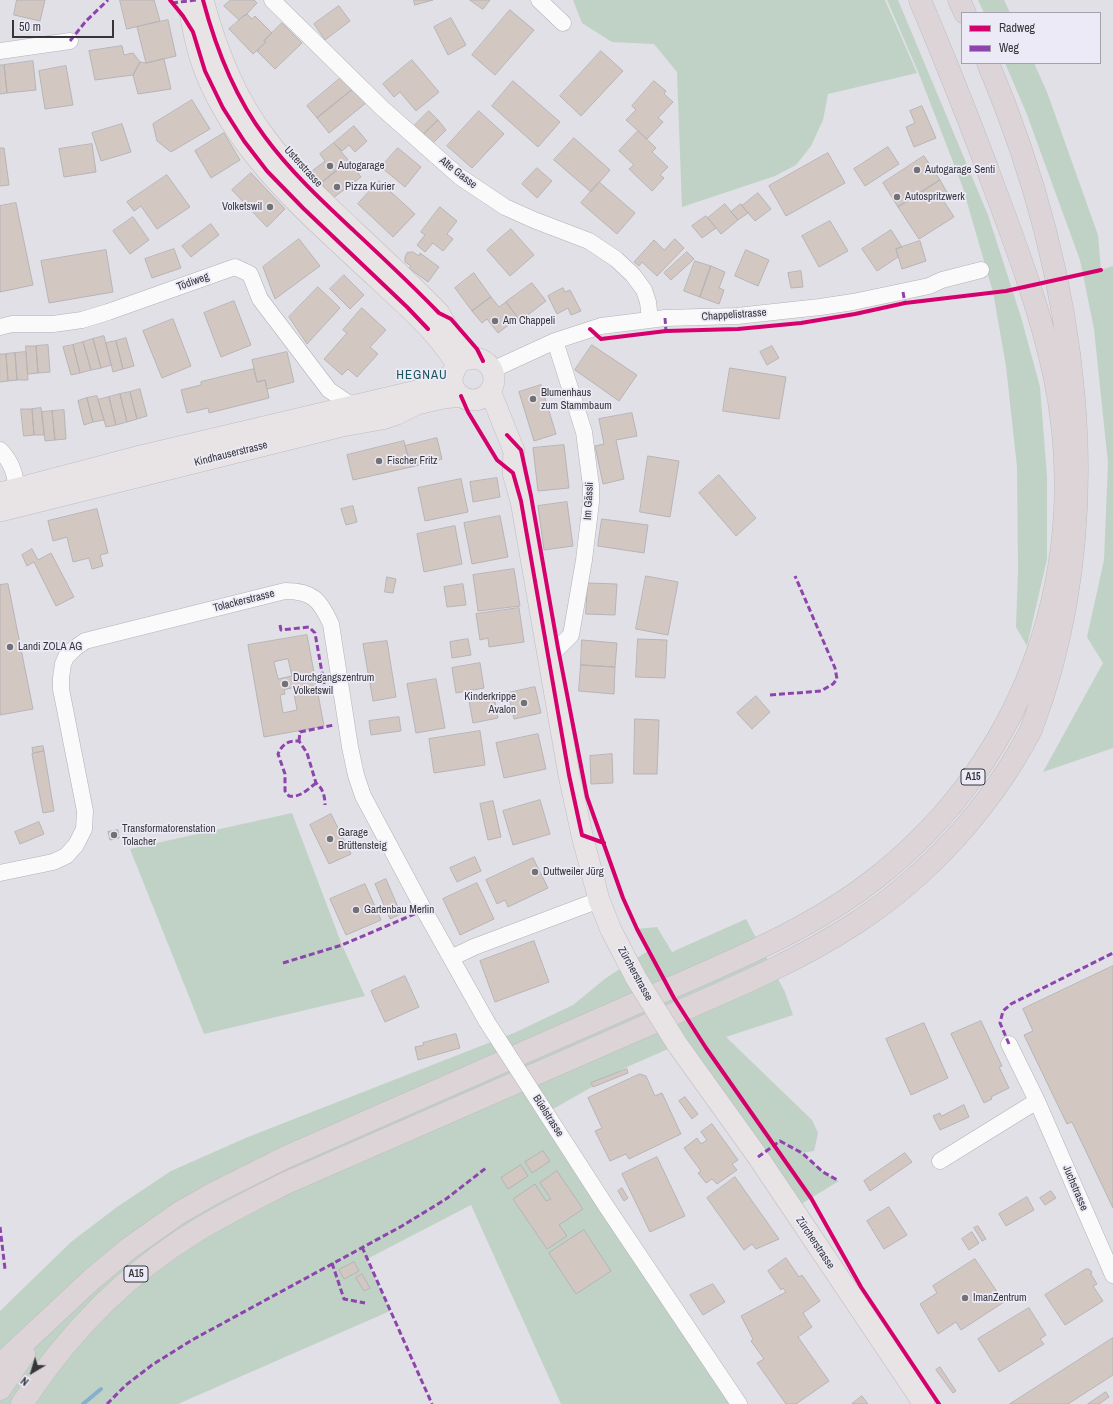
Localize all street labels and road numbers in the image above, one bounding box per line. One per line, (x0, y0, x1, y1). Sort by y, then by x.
street label: Usterstrasse (281, 144, 325, 190)
street label: Alte Gasse (437, 154, 479, 192)
street label: Tödiweg (175, 270, 211, 294)
street label: Chappelistrasse (701, 306, 767, 324)
street label: Kindhauserstrasse (193, 438, 269, 470)
street label: Im Gässli (581, 482, 597, 520)
street label: Tolackerstrasse (212, 587, 276, 615)
road number: A15 (961, 769, 985, 785)
street label: Zürcherstrasse (615, 944, 655, 1004)
street label: Büelstrasse (530, 1093, 566, 1139)
street label: Juchstrasse (1060, 1163, 1090, 1213)
street label: Zürcherstrasse (793, 1214, 837, 1272)
road number: A15 (124, 1266, 148, 1282)

